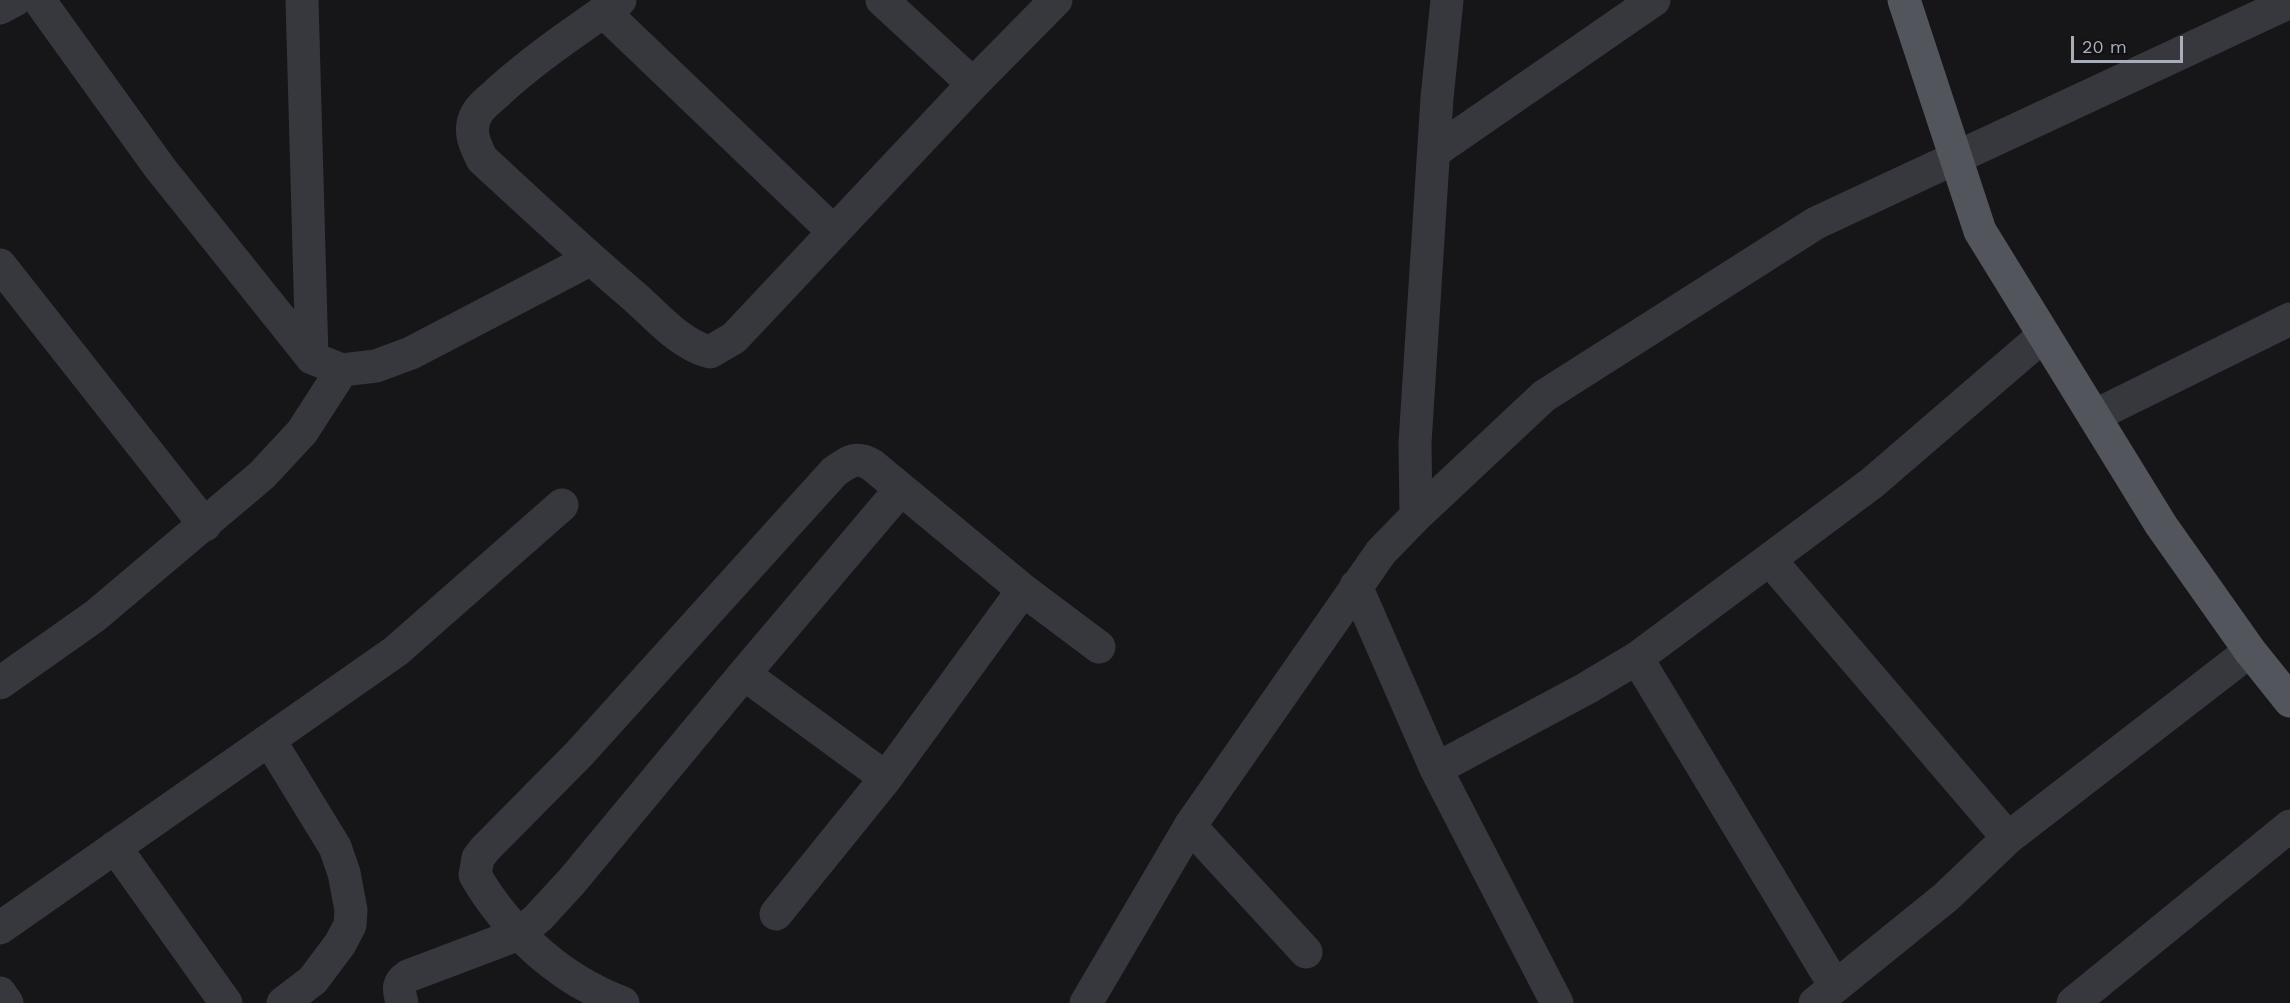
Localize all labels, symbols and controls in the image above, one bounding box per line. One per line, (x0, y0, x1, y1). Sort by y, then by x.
scale bar (2074, 24, 2186, 62)
text: 20 m (2082, 36, 2127, 57)

